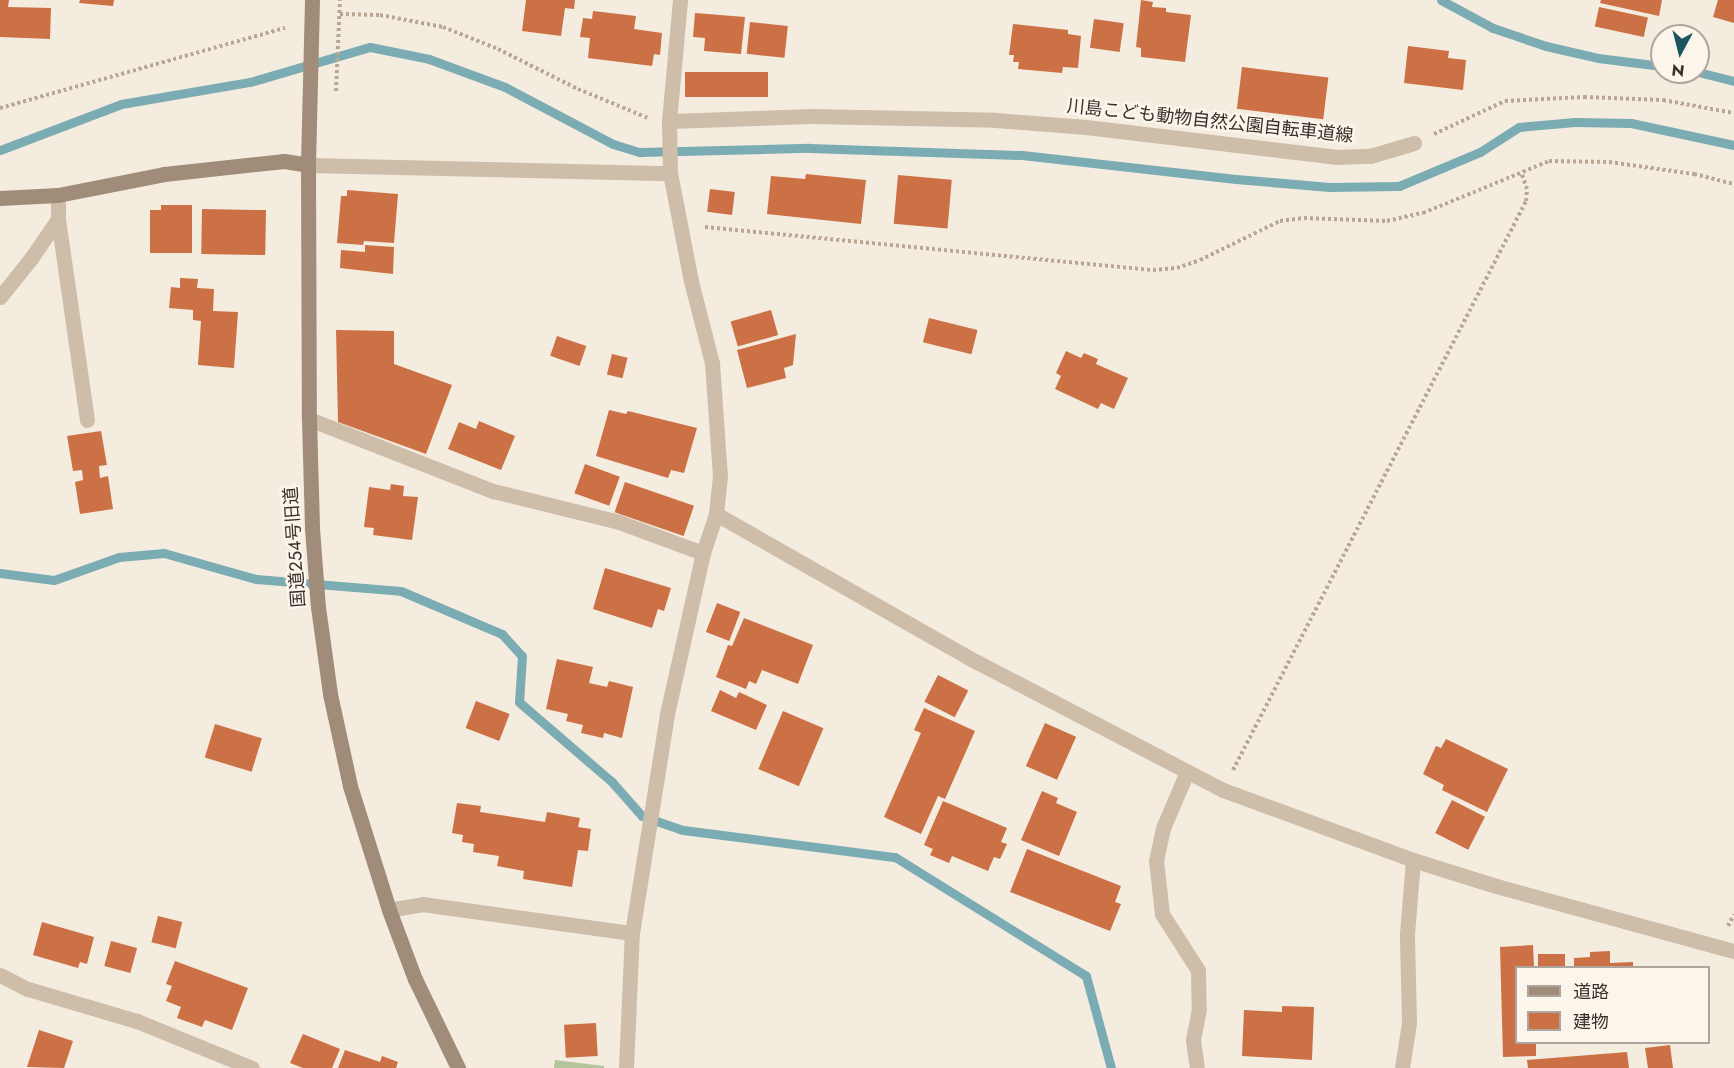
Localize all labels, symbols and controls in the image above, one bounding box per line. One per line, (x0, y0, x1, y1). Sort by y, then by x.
north arrow (1650, 24, 1710, 84)
text: N (1670, 58, 1686, 83)
street label: 川島こども動物自然公園自転車道線 (1066, 95, 1354, 147)
street label: 国道254号旧道 (280, 486, 310, 608)
legend (1515, 966, 1710, 1044)
text: 道路 (1573, 979, 1609, 1005)
text: 建物 (1573, 1009, 1609, 1035)

